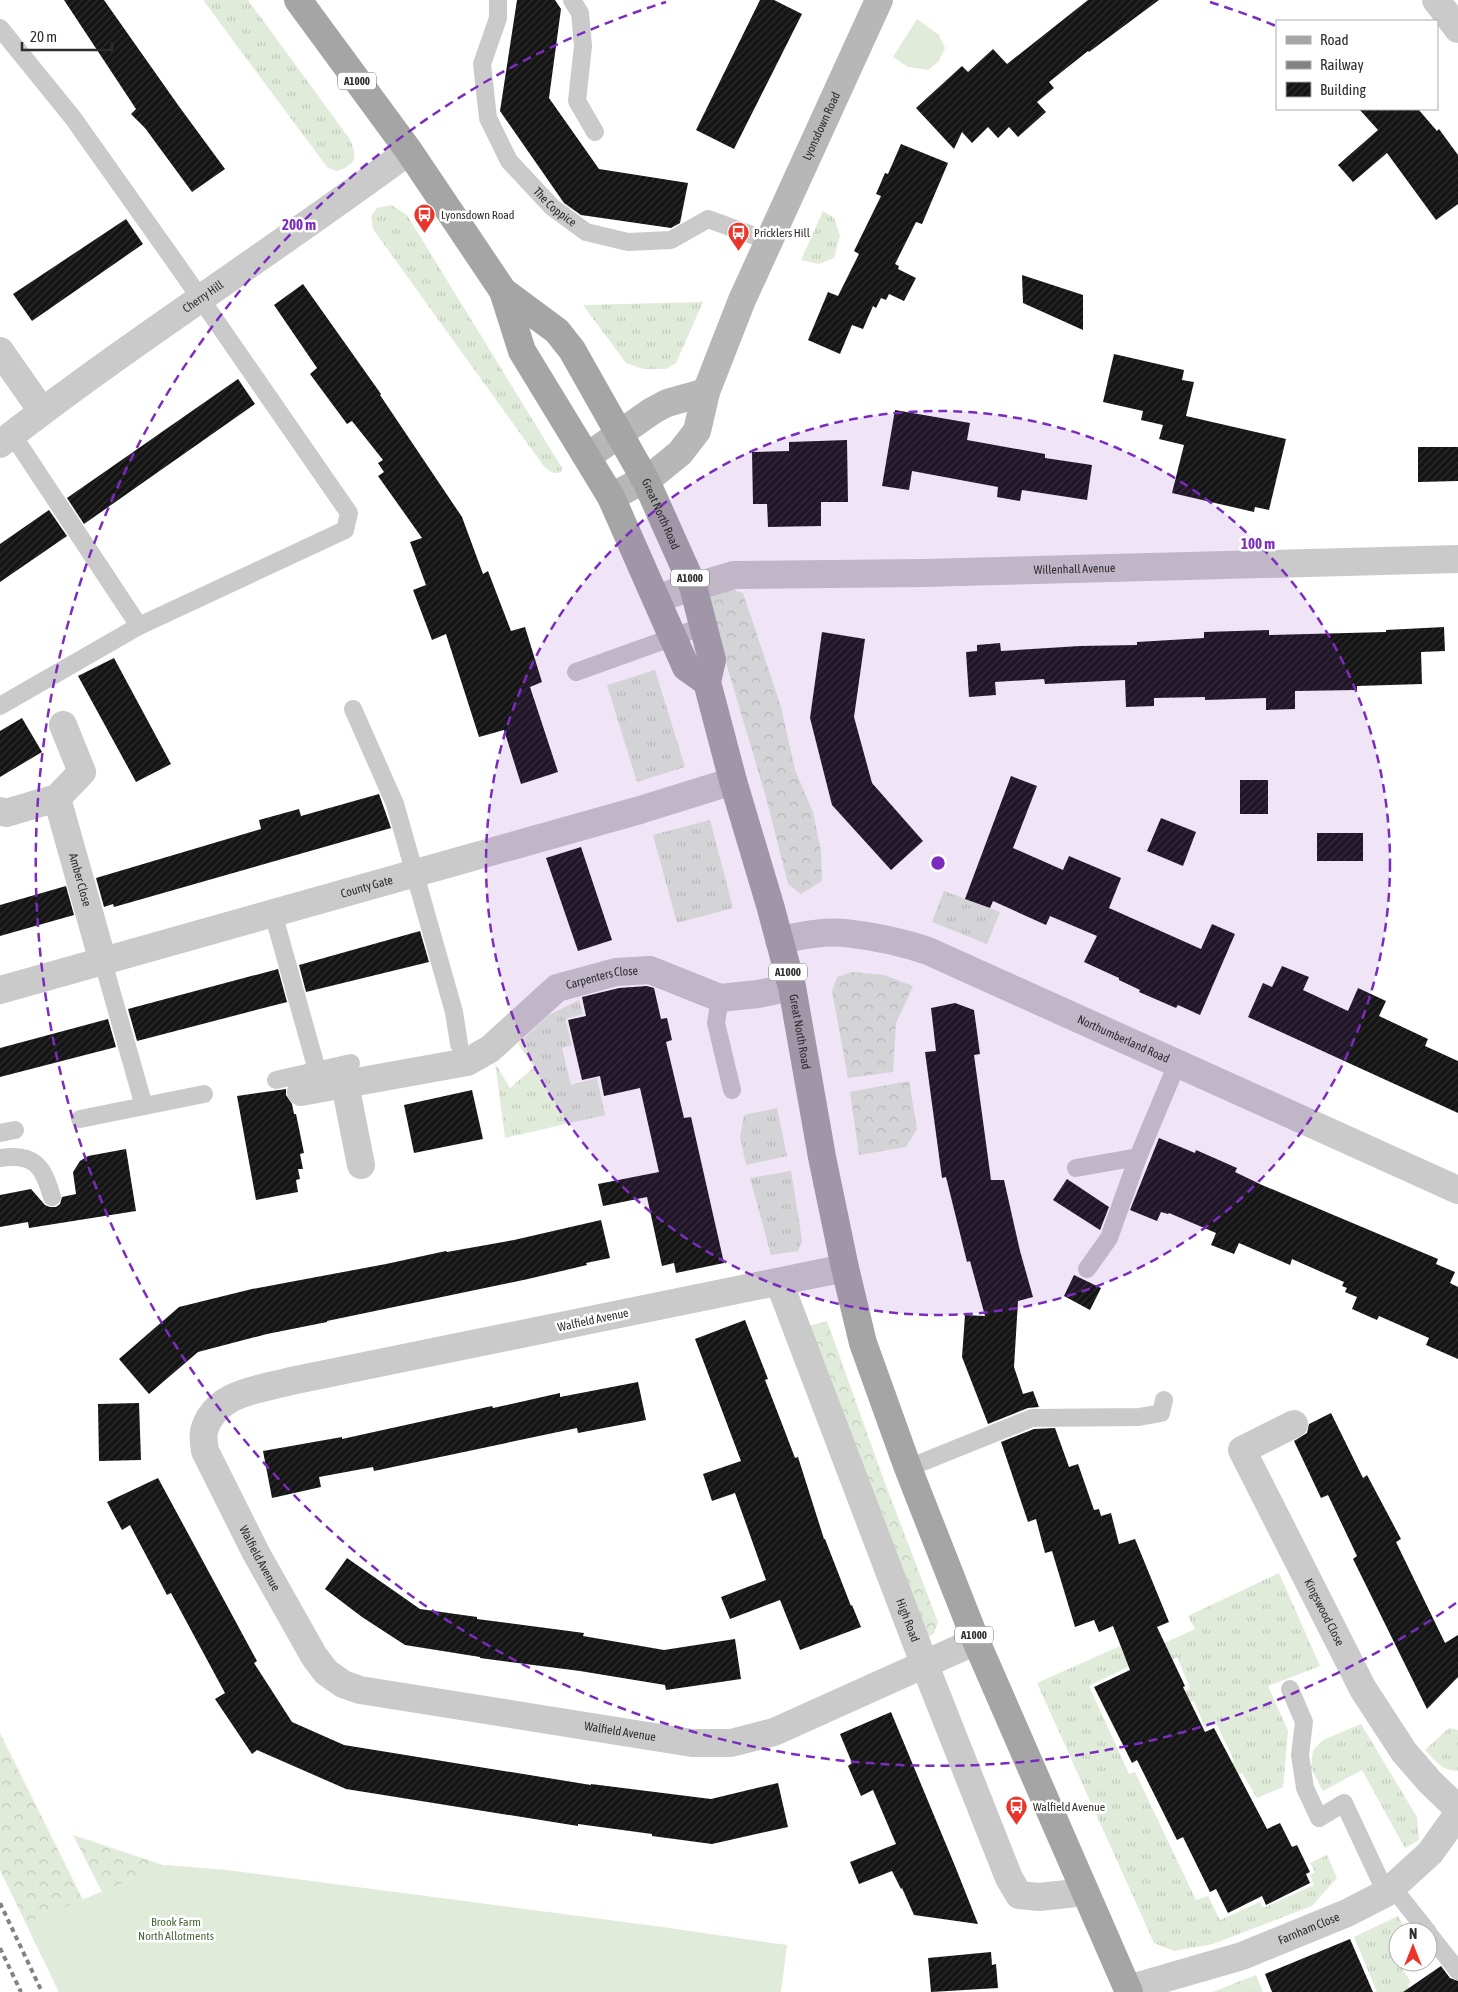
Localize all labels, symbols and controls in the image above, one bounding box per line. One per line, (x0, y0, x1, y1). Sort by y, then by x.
scale bar (22, 20, 112, 52)
legend (1276, 20, 1438, 110)
text: 20 m (30, 28, 57, 45)
text: Road (1320, 31, 1349, 48)
text: Railway (1320, 56, 1364, 73)
road number: A1000 (338, 72, 376, 90)
text: Building (1320, 81, 1366, 98)
street label: Lyonsdown Road (800, 90, 843, 163)
street label: The Coppice (530, 184, 579, 230)
bus stop icon: Lyonsdown Road (413, 203, 437, 234)
place label: Lyonsdown Road (441, 208, 515, 222)
text: 200 m (282, 216, 316, 233)
bus stop icon: Pricklers Hill (726, 221, 750, 252)
place label: Pricklers Hill (754, 226, 811, 240)
street label: Cherry Hill (180, 277, 227, 316)
street label: Great North Road (639, 476, 683, 552)
text: 100 m (1241, 535, 1275, 552)
street label: Willenhall Avenue (1034, 561, 1116, 577)
road number: A1000 (671, 570, 709, 586)
street label: Amber Close (66, 852, 94, 908)
centre of rings (929, 854, 947, 872)
street label: County Gate (339, 873, 394, 901)
street label: Carpenters Close (564, 964, 638, 992)
road number: A1000 (769, 964, 807, 980)
street label: Great North Road (786, 993, 813, 1070)
street label: Northumberland Road (1075, 1012, 1172, 1066)
street label: Walfield Avenue (556, 1306, 630, 1334)
street label: Walfield Avenue (236, 1523, 283, 1594)
street label: Kingswood Close (1301, 1576, 1347, 1648)
street label: High Road (893, 1597, 922, 1644)
road number: A1000 (955, 1626, 993, 1644)
street label: Walfield Avenue (583, 1719, 657, 1744)
bus stop icon: Walfield Avenue (1005, 1795, 1029, 1826)
place label: Walfield Avenue (1033, 1800, 1105, 1814)
street label: Farnham Close (1276, 1910, 1342, 1947)
park label: Brook Farm North Allotments (138, 1915, 214, 1943)
north arrow (1388, 1922, 1438, 1972)
text: N (1409, 1926, 1417, 1942)

